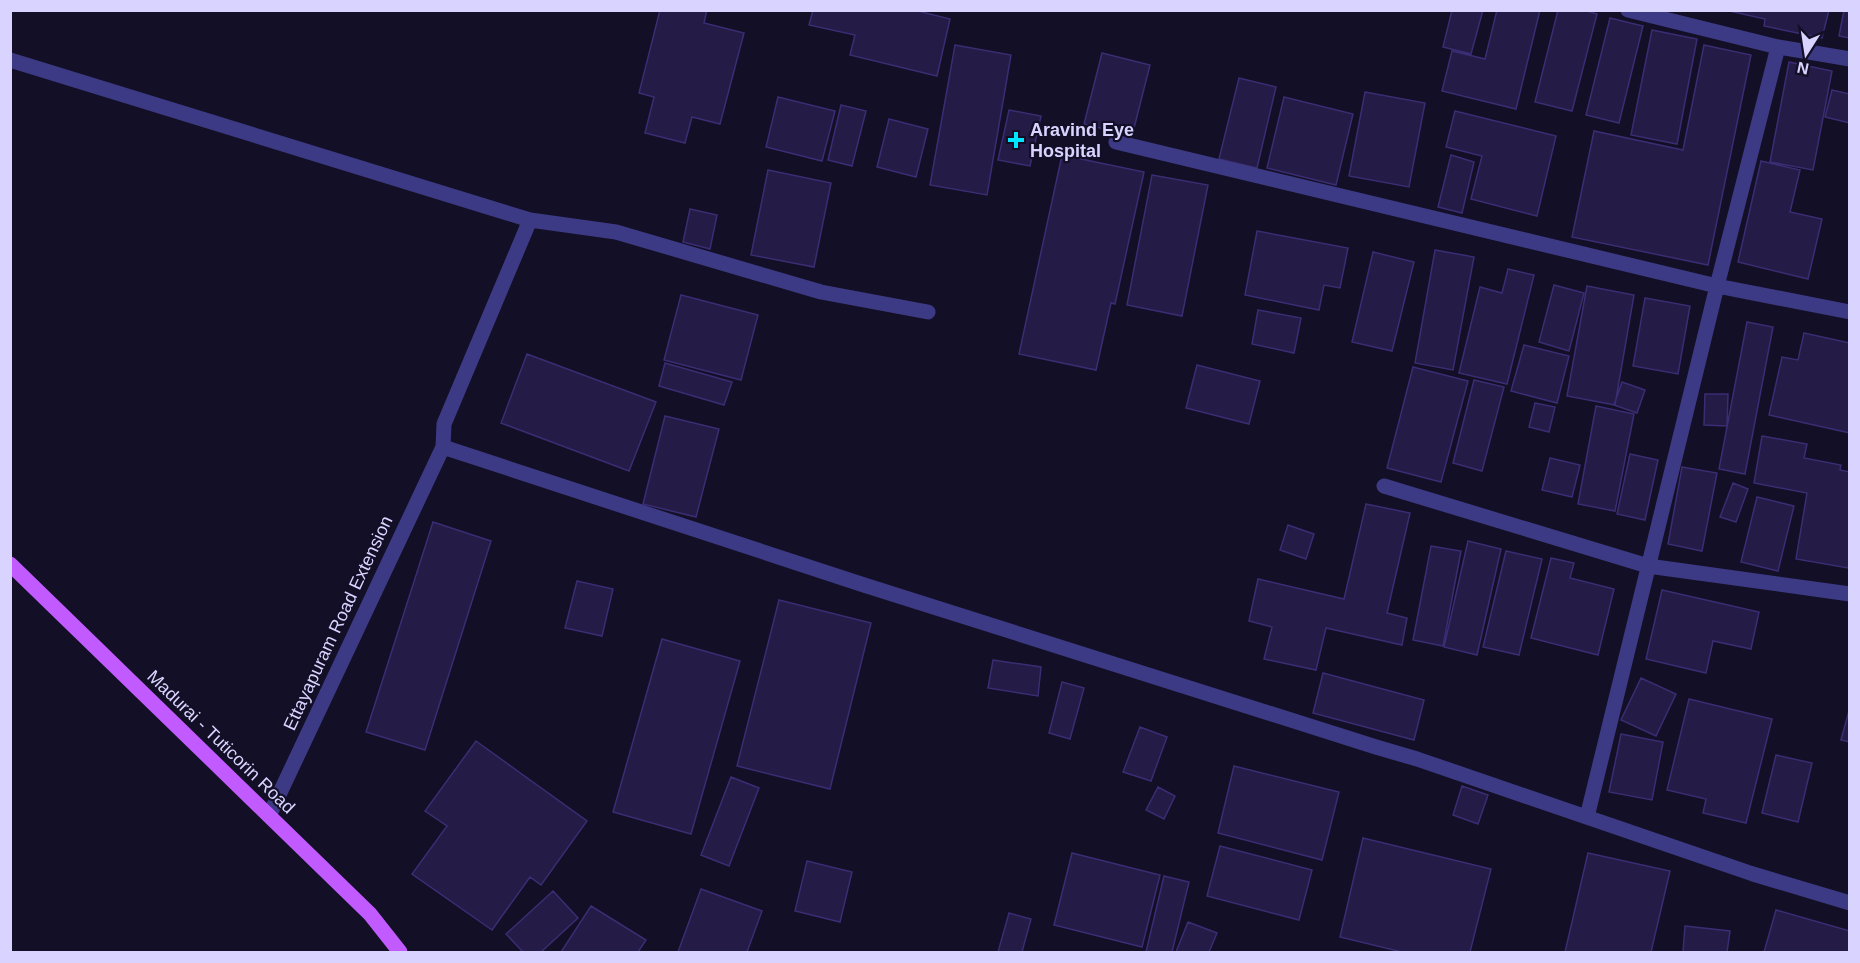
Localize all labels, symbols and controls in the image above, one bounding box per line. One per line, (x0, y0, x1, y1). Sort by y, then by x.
north arrow (1776, 24, 1836, 84)
text: N (1796, 59, 1810, 78)
place label: Aravind Eye Hospital (1030, 120, 1134, 161)
marker: Aravind Eye Hospital (1007, 131, 1025, 149)
street label: Ettayapuram Road Extension (279, 513, 397, 733)
street label: Madurai - Tuticorin Road (143, 666, 299, 818)

